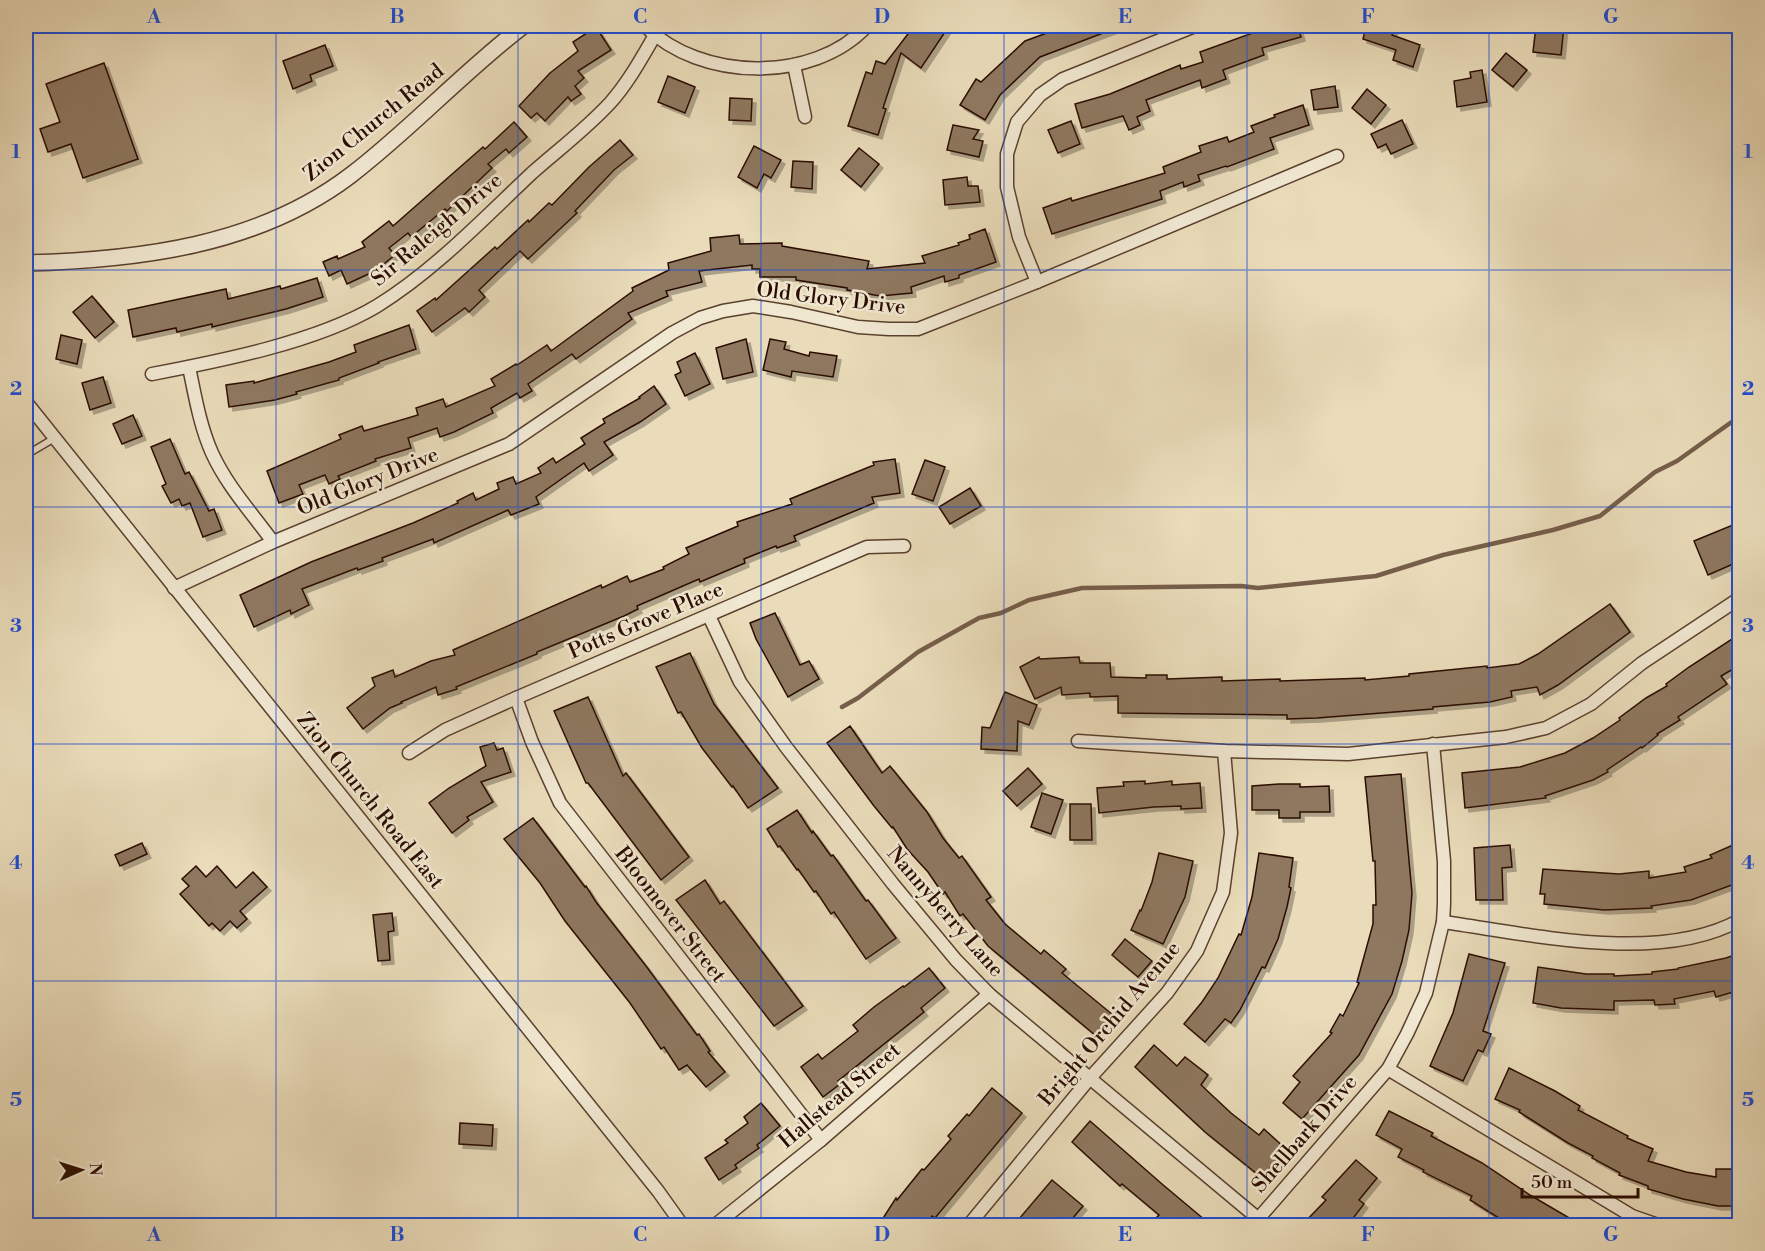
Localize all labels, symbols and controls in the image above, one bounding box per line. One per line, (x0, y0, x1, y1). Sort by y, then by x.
text: A (146, 5, 162, 30)
text: B (389, 5, 405, 30)
text: C (633, 5, 647, 30)
text: D (874, 5, 890, 30)
text: E (1118, 5, 1132, 30)
text: F (1361, 5, 1375, 30)
text: G (1603, 5, 1619, 30)
street label: Zion Church Road (299, 58, 449, 188)
text: 1 (11, 140, 21, 165)
text: 1 (1743, 140, 1753, 165)
street label: Sir Raleigh Drive (366, 168, 508, 292)
street label: Old Glory Drive (755, 277, 907, 321)
text: 2 (10, 377, 22, 402)
text: 2 (1742, 377, 1754, 402)
street label: Old Glory Drive (293, 442, 443, 522)
street label: Potts Grove Place (564, 577, 728, 665)
text: 3 (10, 614, 22, 639)
text: 3 (1742, 614, 1754, 639)
street label: Zion Church Road East (291, 708, 449, 895)
street label: Bloomover Street (608, 841, 732, 989)
street label: Nannyberry Lane (881, 841, 1009, 983)
text: 4 (9, 851, 23, 876)
text: 4 (1741, 851, 1755, 876)
street label: Bright Orchid Avenue (1033, 936, 1186, 1112)
street label: Hallstead Street (774, 1037, 907, 1155)
street label: Shellbark Drive (1247, 1070, 1363, 1198)
text: 5 (10, 1088, 22, 1113)
text: 5 (1742, 1088, 1754, 1113)
north arrow (51, 1140, 111, 1200)
scale bar (1522, 1161, 1638, 1199)
text: N (85, 1162, 105, 1176)
text: 50 m (1531, 1171, 1573, 1194)
text: A (146, 1223, 162, 1248)
text: B (389, 1223, 405, 1248)
text: C (633, 1223, 647, 1248)
text: D (874, 1223, 890, 1248)
text: E (1118, 1223, 1132, 1248)
text: F (1361, 1223, 1375, 1248)
text: G (1603, 1223, 1619, 1248)

